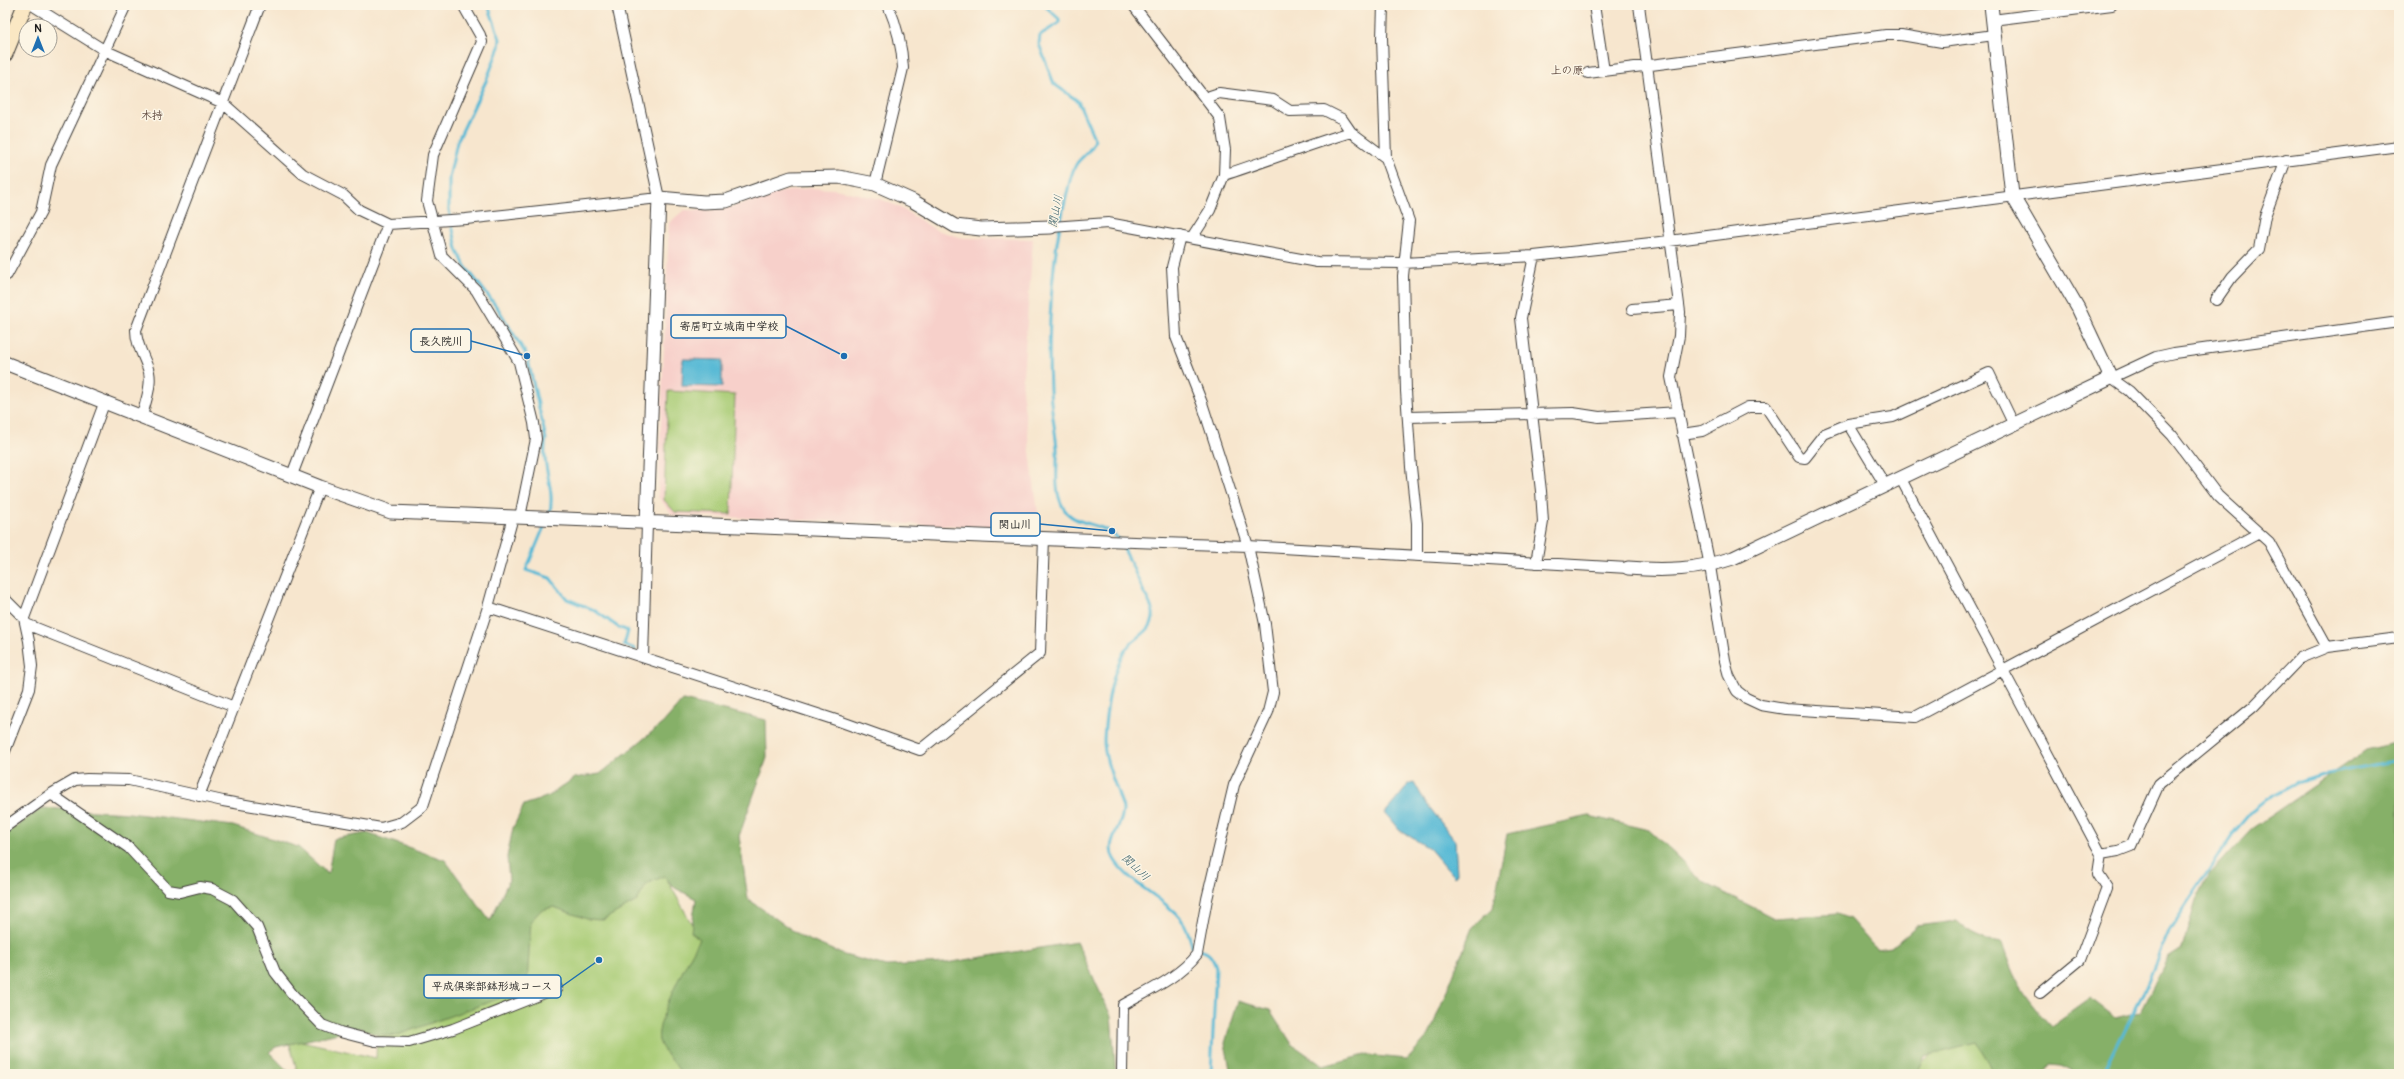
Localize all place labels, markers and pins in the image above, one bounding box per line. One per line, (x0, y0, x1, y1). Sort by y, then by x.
callout: 寄居町立城南中学校 (671, 315, 786, 338)
callout: 長久院川 (411, 329, 471, 352)
callout: 関山川 (991, 513, 1040, 536)
callout: 平成倶楽部鉢形城コース (424, 975, 561, 998)

